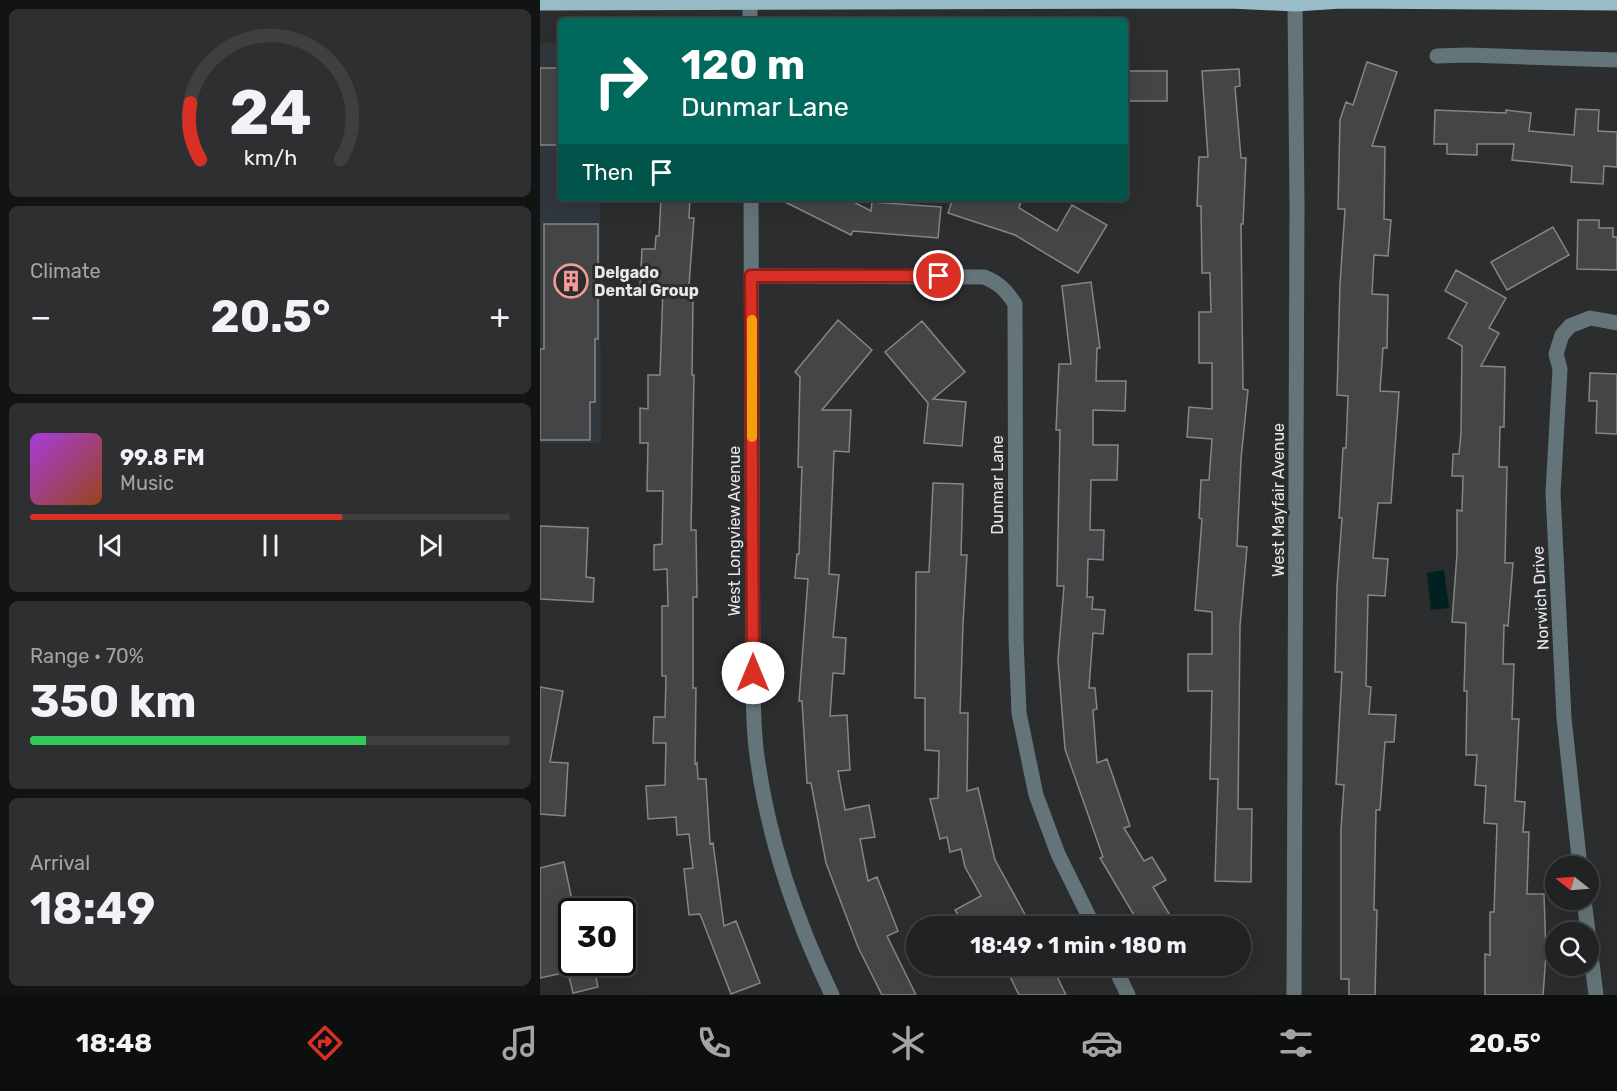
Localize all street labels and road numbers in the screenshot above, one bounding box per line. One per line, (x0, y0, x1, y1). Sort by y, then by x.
street label: West Mayfair Avenue (1269, 423, 1288, 577)
street label: Dunmar Lane (988, 435, 1007, 535)
street label: West Longview Avenue (725, 446, 744, 616)
street label: Norwich Drive (1528, 545, 1553, 650)

